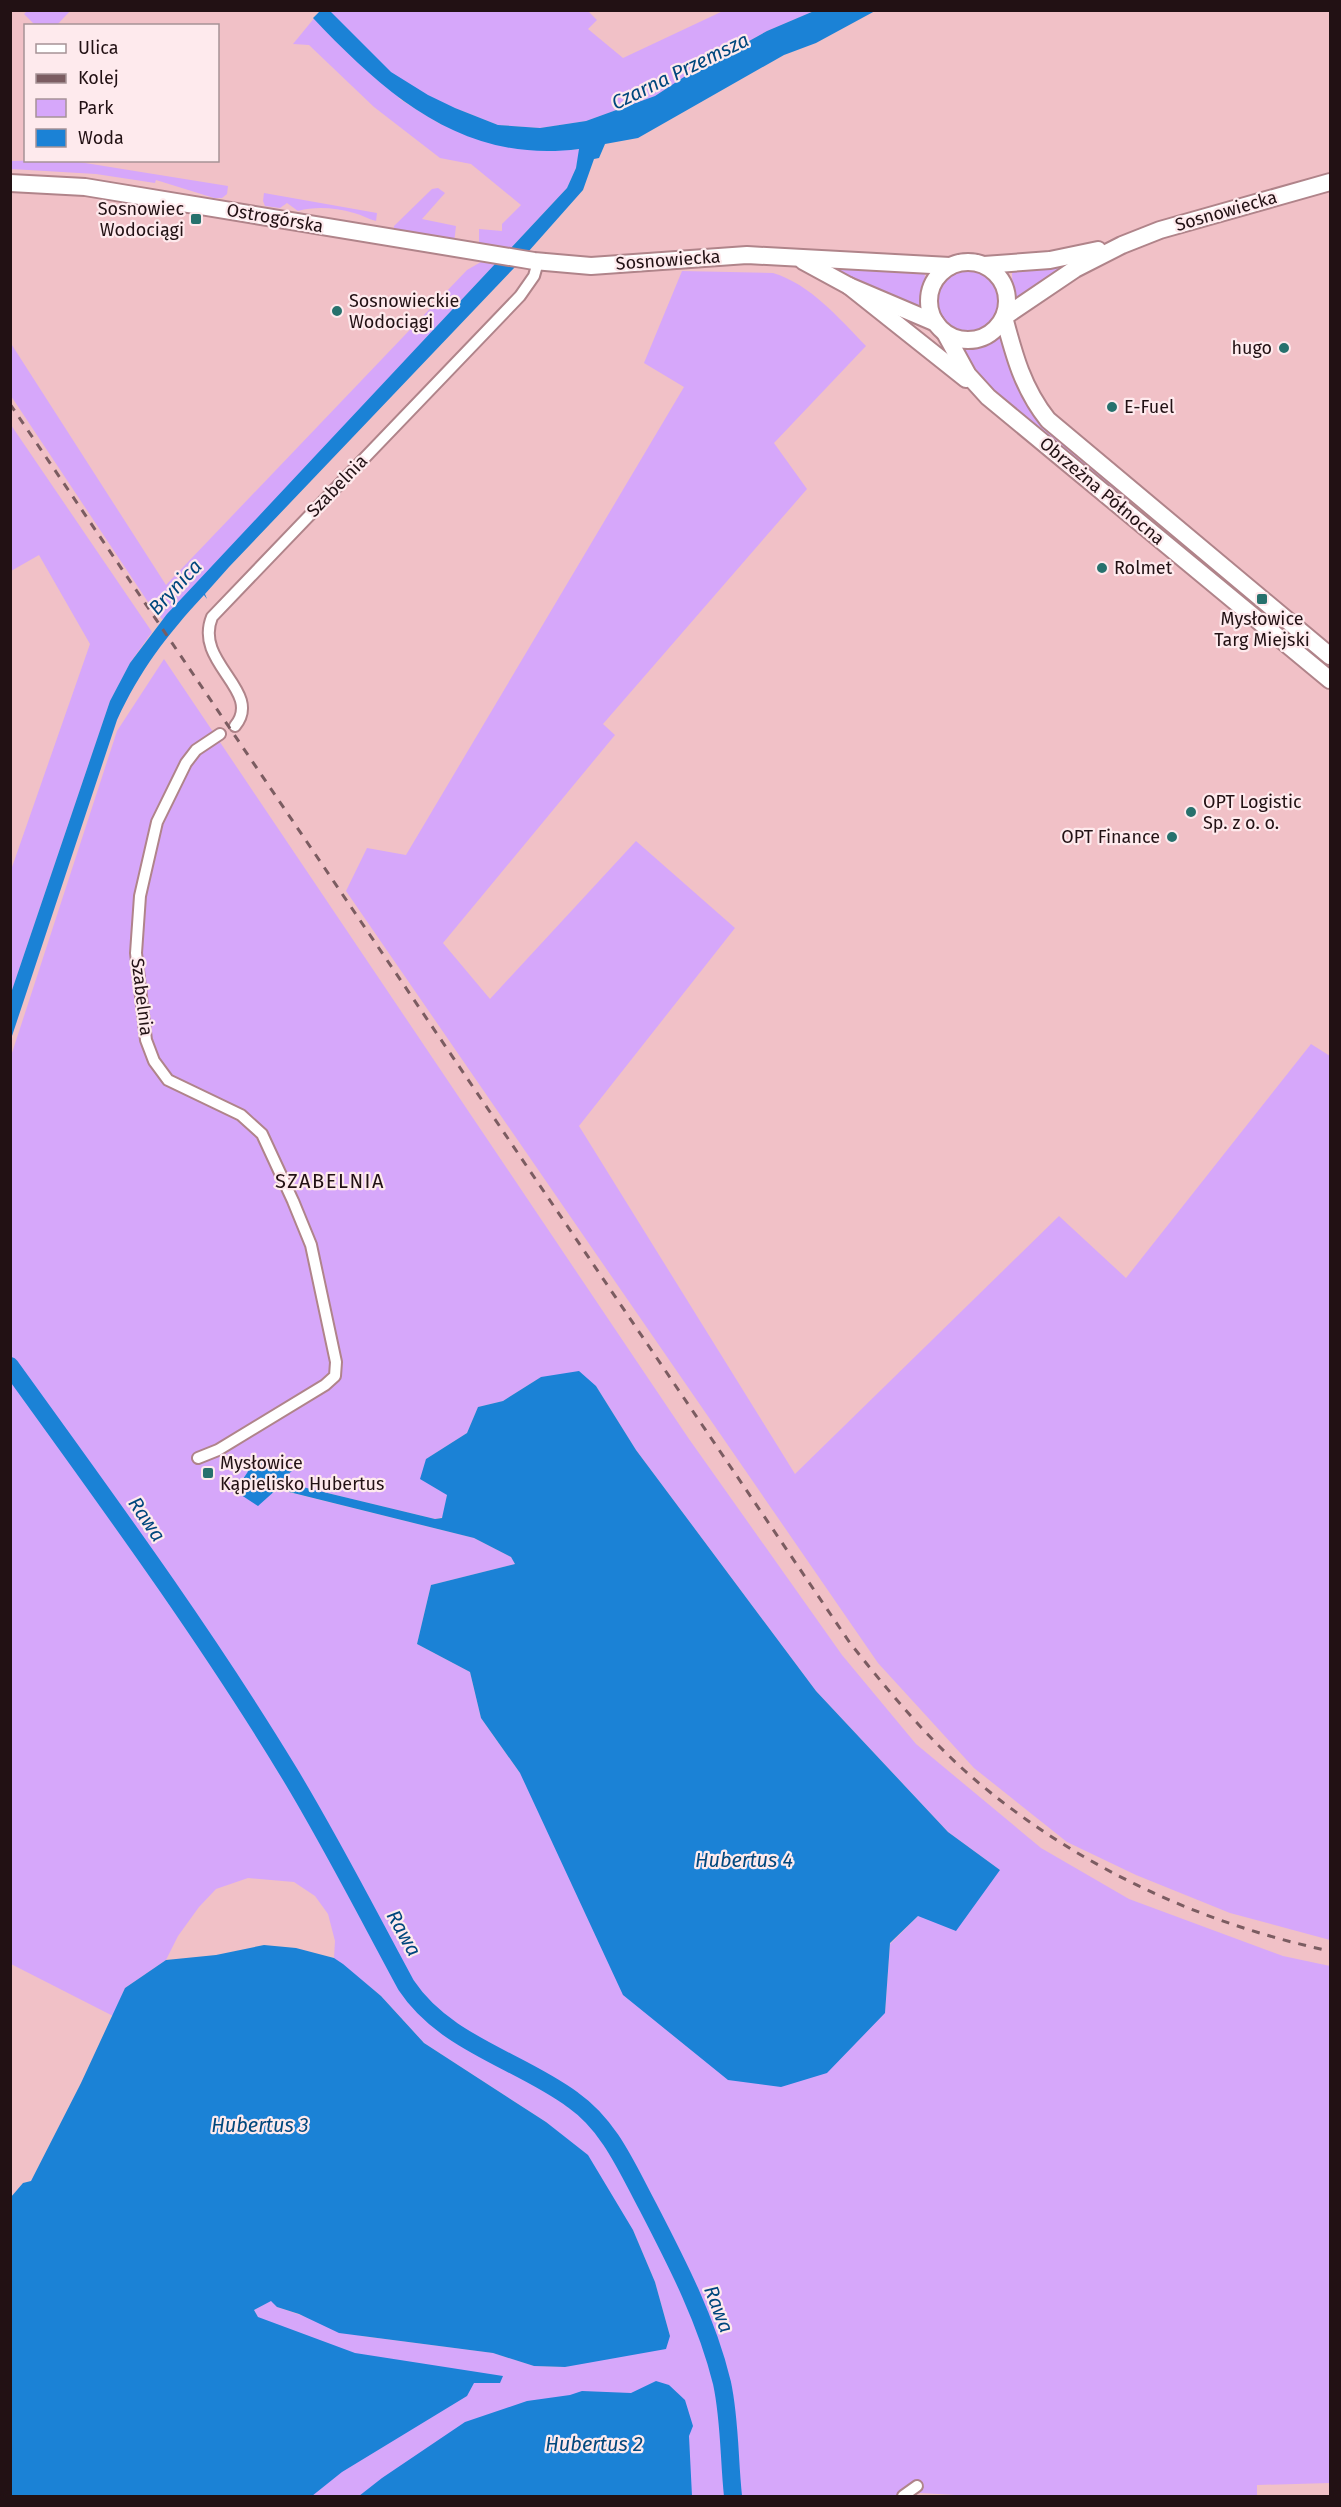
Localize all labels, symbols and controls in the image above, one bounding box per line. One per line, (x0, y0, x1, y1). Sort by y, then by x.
legend (24, 24, 219, 162)
water label: Czarna Przemsza (607, 27, 753, 115)
text: Ulica (78, 37, 118, 59)
text: Kolej (78, 67, 119, 89)
text: Park (78, 97, 114, 119)
text: Woda (78, 127, 124, 149)
street label: Sosnowiecka (1173, 186, 1279, 236)
place label: Sosnowiec Wodociągi (98, 198, 184, 241)
street label: Ostrogórska (225, 199, 325, 237)
marker: Sosnowiec Wodociągi (189, 212, 203, 226)
street label: Sosnowiecka (615, 245, 721, 275)
place label: Sosnowieckie Wodociągi (349, 290, 459, 333)
marker: Sosnowieckie Wodociągi (330, 304, 344, 318)
place label: hugo (1231, 337, 1272, 359)
marker: hugo (1277, 341, 1291, 355)
place label: E-Fuel (1124, 396, 1174, 418)
marker: E-Fuel (1105, 400, 1119, 414)
street label: Obrzeżna Północna (1035, 432, 1169, 550)
street label: Szabelnia (302, 450, 372, 522)
water label: Brynica (143, 554, 207, 620)
place label: Rolmet (1114, 557, 1173, 579)
marker: Rolmet (1095, 561, 1109, 575)
marker: Mysłowice Targ Miejski (1255, 592, 1269, 606)
place label: Mysłowice Targ Miejski (1214, 608, 1310, 651)
place label: OPT Logistic Sp. z o. o. (1203, 791, 1302, 834)
marker: OPT Logistic Sp. z o. o. (1184, 805, 1198, 819)
place label: OPT Finance (1061, 826, 1160, 848)
marker: OPT Finance (1165, 830, 1179, 844)
street label: Szabelnia (126, 957, 158, 1037)
district label: SZABELNIA (275, 1169, 385, 1193)
place label: Mysłowice Kąpielisko Hubertus (220, 1452, 384, 1495)
marker: Mysłowice Kąpielisko Hubertus (201, 1466, 215, 1480)
water label: Rawa (123, 1492, 171, 1546)
water label: Hubertus 4 (695, 1848, 793, 1872)
water label: Rawa (382, 1906, 426, 1960)
water label: Hubertus 3 (211, 2113, 309, 2137)
water label: Rawa (699, 2282, 739, 2336)
water label: Hubertus 2 (545, 2432, 643, 2456)

